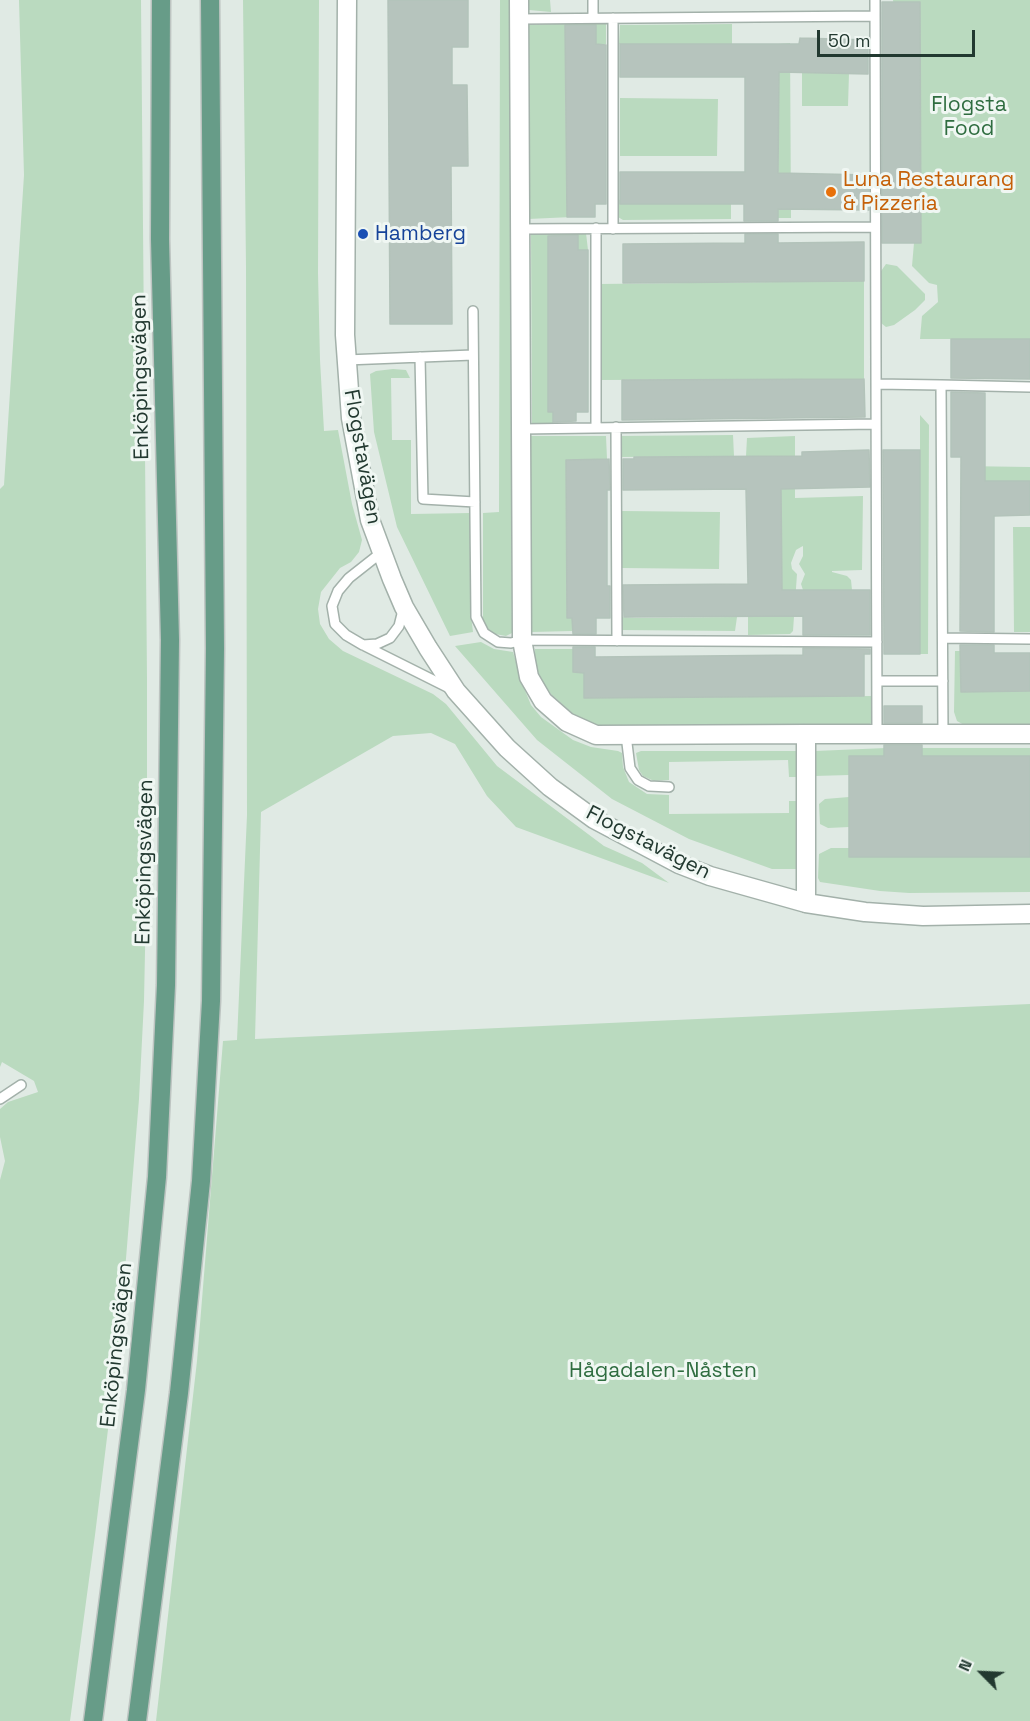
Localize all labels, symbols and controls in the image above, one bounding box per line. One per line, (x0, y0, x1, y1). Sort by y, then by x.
scale bar (820, 18, 978, 56)
text: 50 m (828, 29, 870, 52)
park label: Flogsta Food (931, 92, 1007, 142)
place label: Luna Restaurang & Pizzeria (843, 167, 1014, 217)
marker: Luna Restaurang & Pizzeria (824, 185, 838, 199)
place label: Hamberg (375, 221, 466, 247)
marker: Hamberg (356, 227, 370, 241)
street label: Enköpingsvägen (127, 294, 155, 460)
street label: Flogstavägen (338, 388, 386, 526)
street label: Enköpingsvägen (131, 779, 159, 945)
street label: Flogstavägen (581, 801, 715, 885)
street label: Enköpingsvägen (96, 1261, 138, 1429)
park label: Hågadalen-Nåsten (569, 1358, 757, 1384)
north arrow (952, 1643, 1012, 1703)
text: N (953, 1656, 977, 1675)

